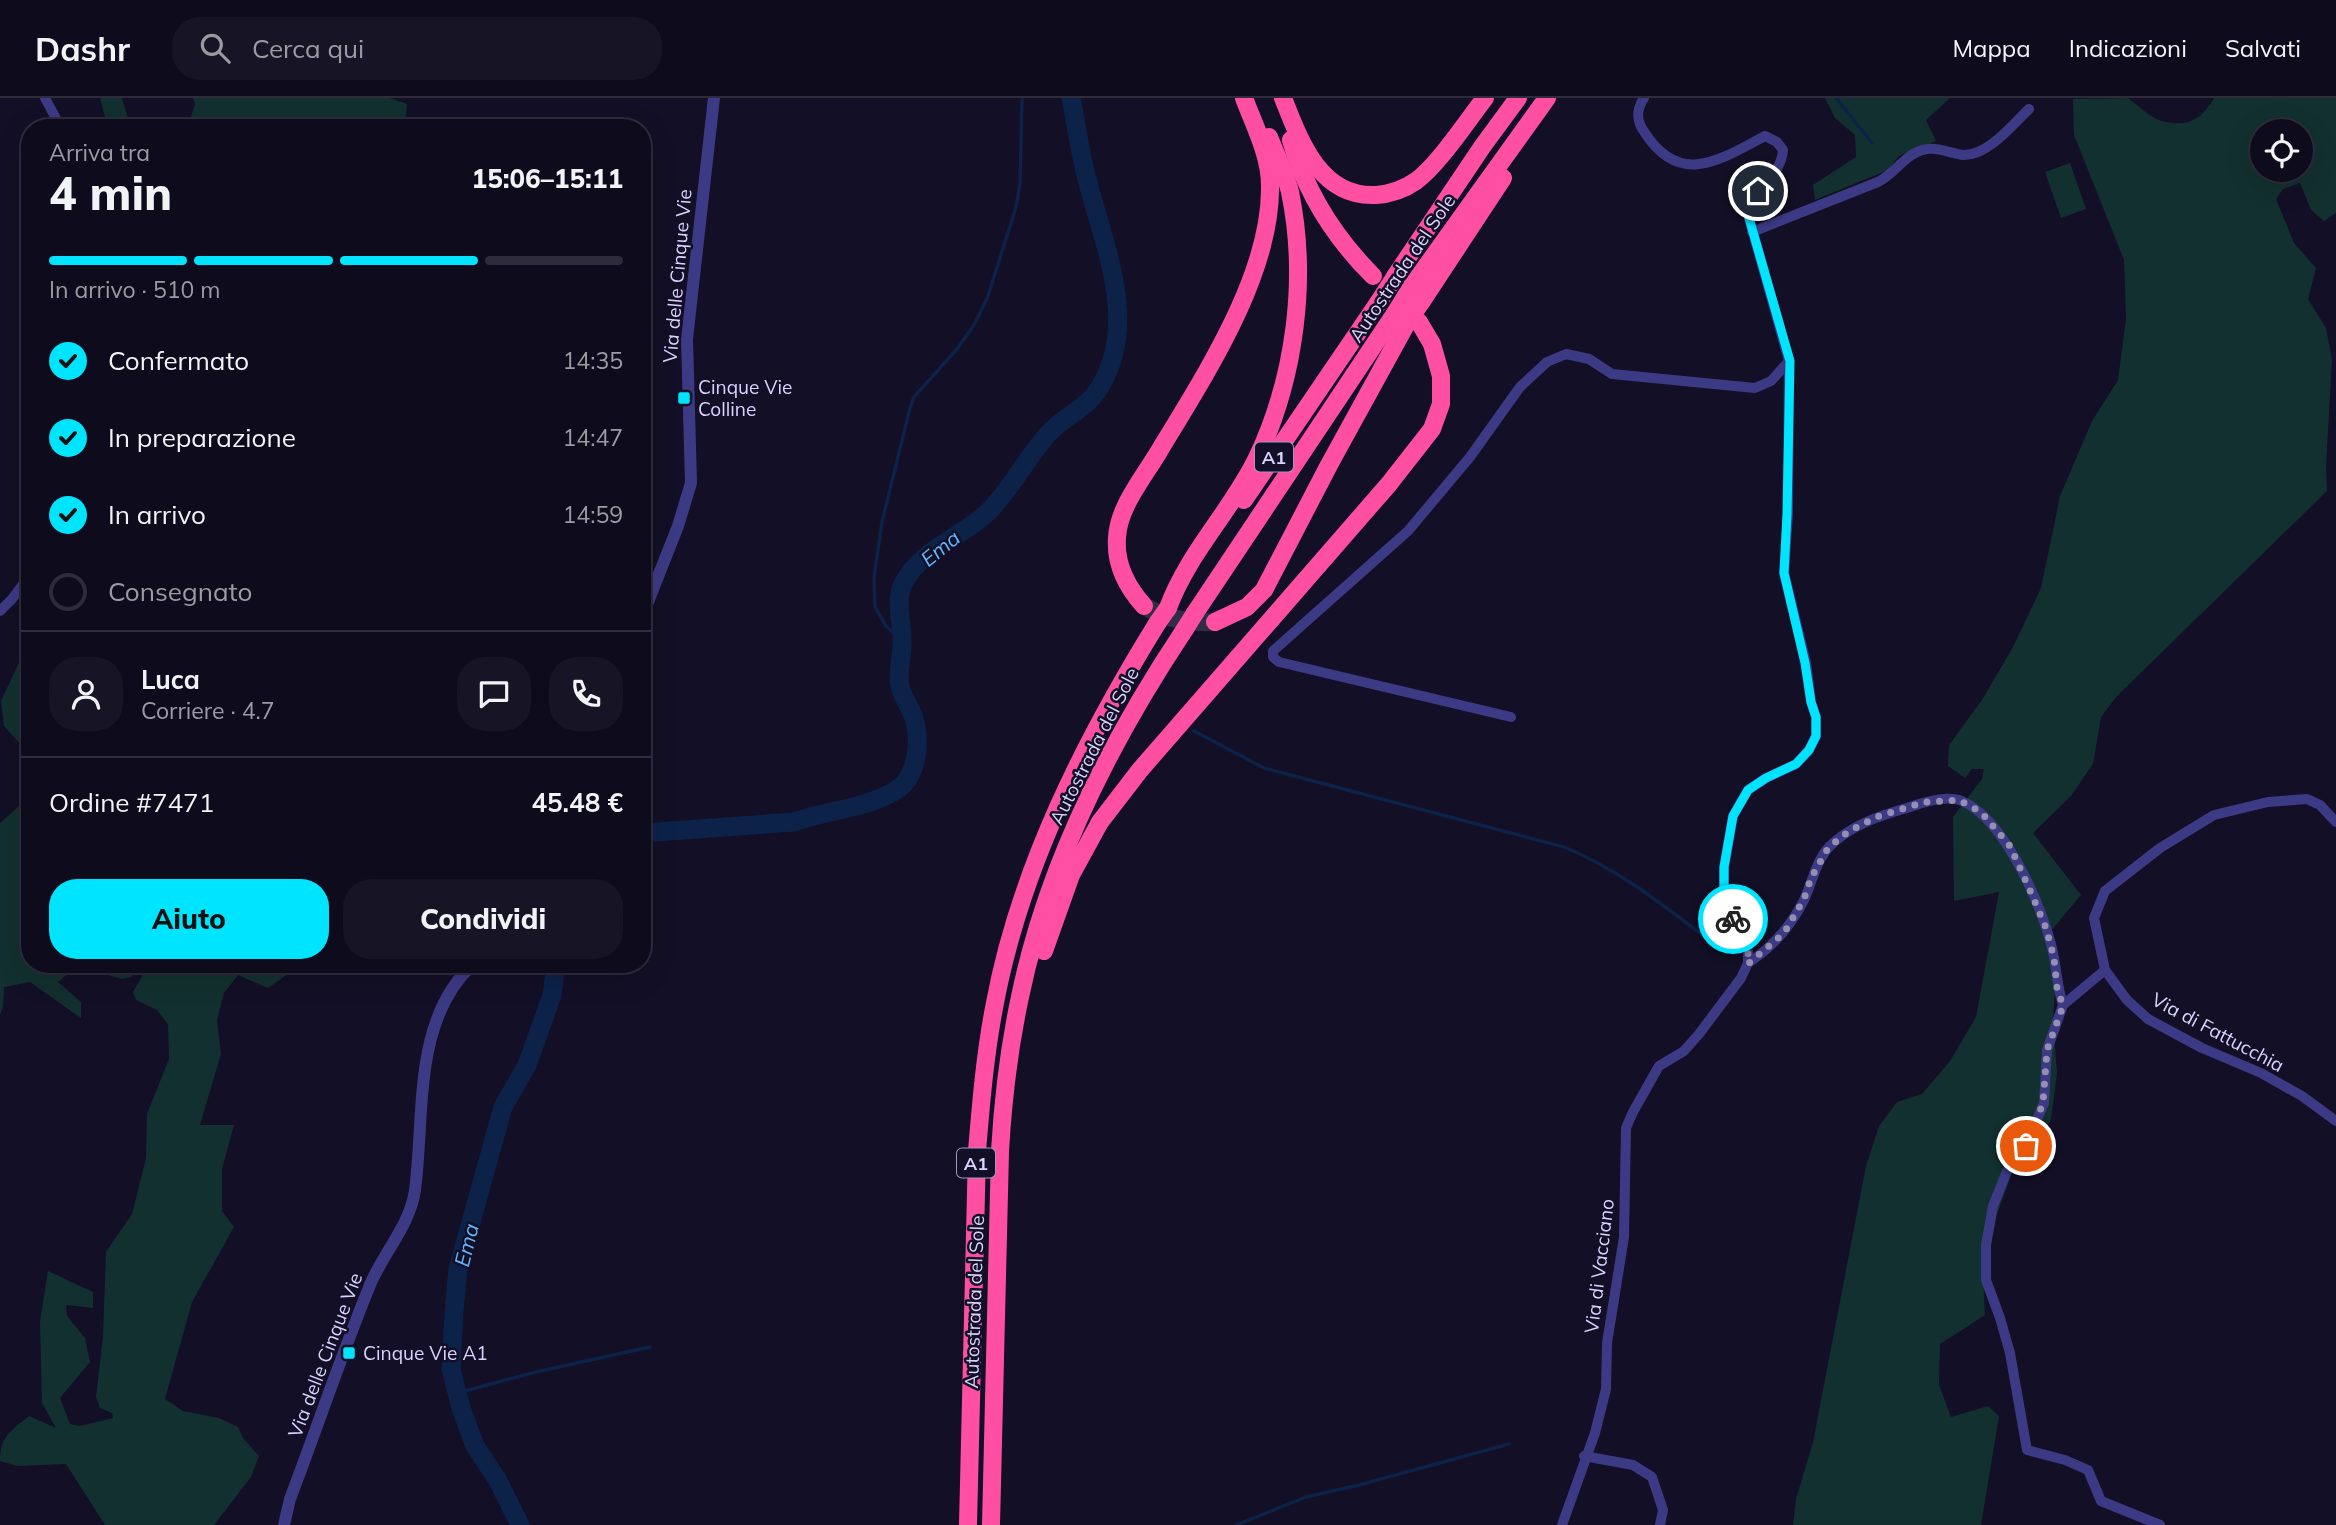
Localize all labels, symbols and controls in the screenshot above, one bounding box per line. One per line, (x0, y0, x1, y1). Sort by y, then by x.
search box (172, 17, 662, 80)
text: Dashr (35, 28, 130, 69)
icon: search (196, 29, 234, 67)
text: Cerca qui (252, 32, 364, 65)
text: Mappa (1952, 33, 2031, 63)
text: Indicazioni (2069, 33, 2187, 63)
text: Salvati (2225, 33, 2301, 63)
map controls (2250, 119, 2313, 182)
button: locate (2250, 119, 2313, 182)
text: Arriva tra (49, 138, 150, 167)
pin (1728, 161, 1788, 221)
text: 15:06–15:11 (472, 162, 623, 195)
text: 4 min (49, 164, 172, 222)
icon: home (1739, 172, 1777, 210)
street label: Via delle Cinque Vie (657, 188, 697, 364)
street label: Autostrada del Sole (1344, 190, 1460, 346)
text: In arrivo · 510 m (49, 275, 221, 304)
icon: check (49, 342, 87, 380)
text: Confermato (108, 344, 249, 377)
text: 14:35 (563, 346, 623, 375)
place label: Cinque Vie Colline (698, 375, 792, 421)
marker: Cinque Vie Colline (676, 390, 692, 406)
icon: check (49, 419, 87, 457)
text: In preparazione (108, 421, 296, 454)
text: 14:47 (563, 423, 623, 452)
road number: A1 (1255, 442, 1293, 472)
icon: check (49, 496, 87, 534)
text: In arrivo (108, 498, 206, 531)
text: 14:59 (563, 500, 623, 529)
water label: Ema (915, 524, 965, 572)
text: Consegnato (108, 575, 252, 608)
button: person (49, 657, 123, 731)
button: chat (457, 657, 531, 731)
button: phone (549, 657, 623, 731)
text: Luca (141, 663, 200, 696)
street label: Autostrada del Sole (1044, 663, 1144, 829)
text: Corriere · 4.7 (141, 696, 275, 725)
text: Ordine #7471 (49, 786, 214, 819)
text: 45.48 € (531, 786, 623, 819)
button: Aiuto (49, 879, 329, 959)
button: Condividi (343, 879, 623, 959)
courier (1698, 884, 1768, 954)
icon: bike (1714, 900, 1752, 938)
street label: Via di Fattucchia (2148, 987, 2288, 1077)
pin (1996, 1116, 2056, 1176)
icon: bag (2007, 1127, 2045, 1165)
road number: A1 (957, 1148, 995, 1178)
street label: Via di Vacciano (1579, 1197, 1619, 1335)
street label: Autostrada del Sole (959, 1215, 989, 1389)
water label: Ema (448, 1221, 484, 1269)
street label: Via delle Cinque Vie (283, 1269, 367, 1441)
place label: Cinque Vie A1 (363, 1341, 488, 1365)
marker: Cinque Vie A1 (341, 1345, 357, 1361)

